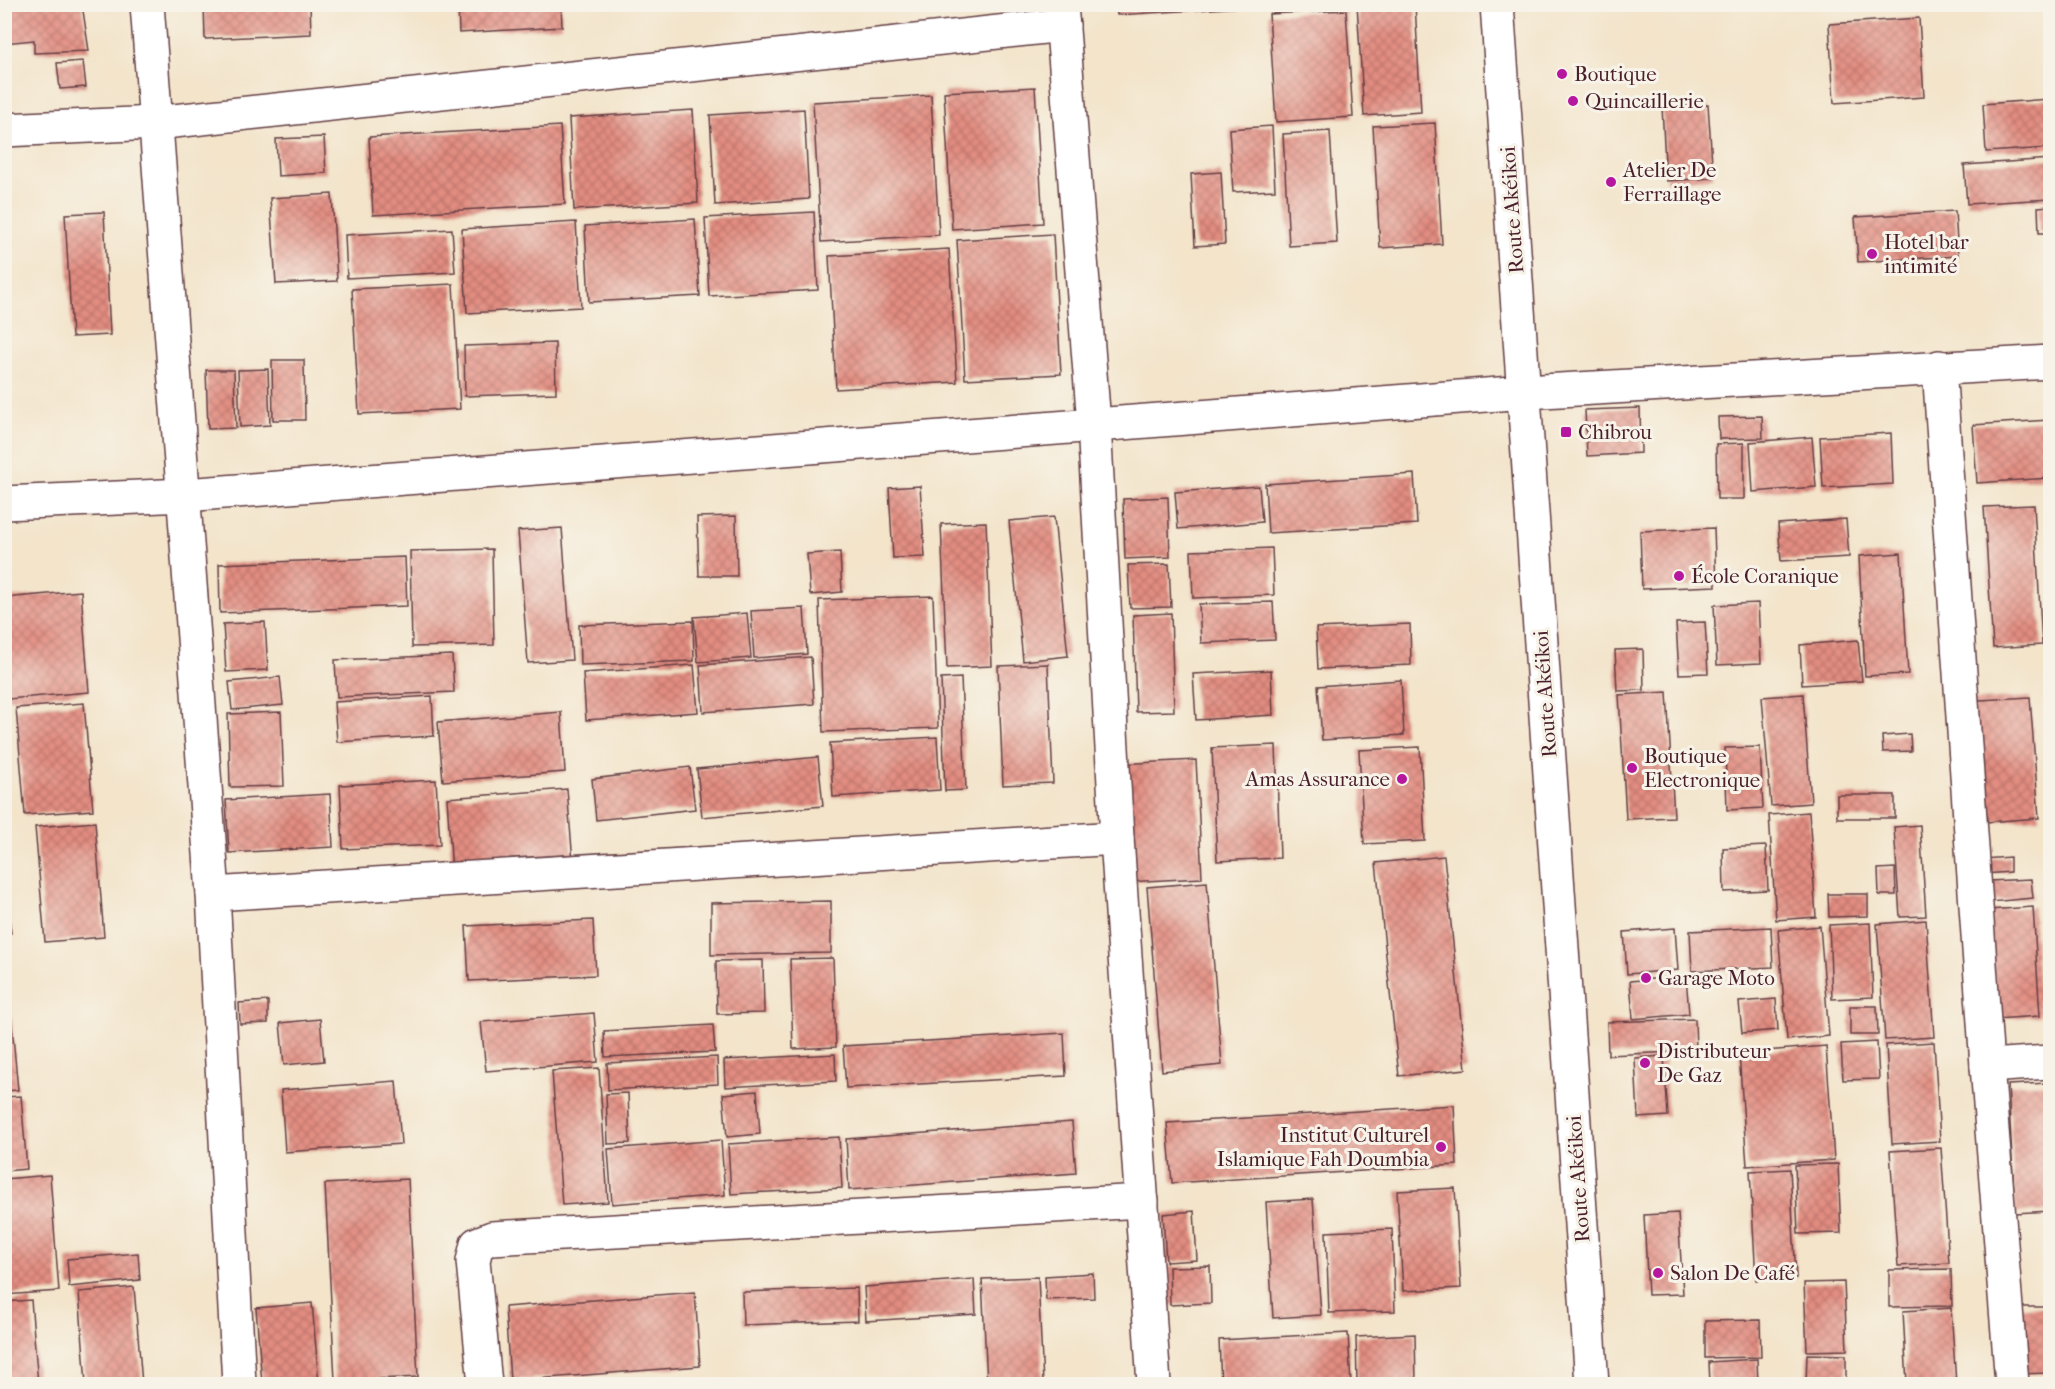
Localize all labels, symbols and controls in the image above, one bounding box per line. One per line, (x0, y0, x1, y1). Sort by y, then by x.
place label: Boutique (1574, 62, 1657, 86)
marker: Boutique (1555, 67, 1569, 81)
place label: Quincaillerie (1585, 89, 1704, 113)
marker: Quincaillerie (1566, 94, 1580, 108)
street label: Route Akéikoi (1496, 146, 1528, 274)
place label: Atelier De Ferraillage (1622, 158, 1721, 206)
marker: Atelier De Ferraillage (1604, 175, 1618, 189)
place label: Hotel bar intimité (1884, 230, 1969, 278)
marker: Hotel bar intimité (1865, 247, 1879, 261)
place label: Chibrou (1578, 420, 1652, 444)
marker: Chibrou (1559, 425, 1573, 439)
place label: École Coranique (1691, 564, 1839, 588)
marker: École Coranique (1672, 569, 1686, 583)
street label: Route Akéikoi (1529, 630, 1561, 758)
place label: Boutique Electronique (1644, 744, 1760, 792)
marker: Boutique Electronique (1625, 761, 1639, 775)
place label: Amas Assurance (1245, 767, 1390, 791)
marker: Amas Assurance (1395, 772, 1409, 786)
place label: Garage Moto (1658, 966, 1775, 990)
marker: Garage Moto (1639, 971, 1653, 985)
place label: Distributeur De Gaz (1657, 1039, 1771, 1087)
marker: Distributeur De Gaz (1638, 1056, 1652, 1070)
street label: Route Akéikoi (1562, 1115, 1594, 1243)
place label: Institut Culturel Islamique Fah Doumbia (1217, 1123, 1429, 1171)
marker: Institut Culturel Islamique Fah Doumbia (1434, 1140, 1448, 1154)
place label: Salon De Café (1670, 1261, 1795, 1285)
marker: Salon De Café (1651, 1266, 1665, 1280)

